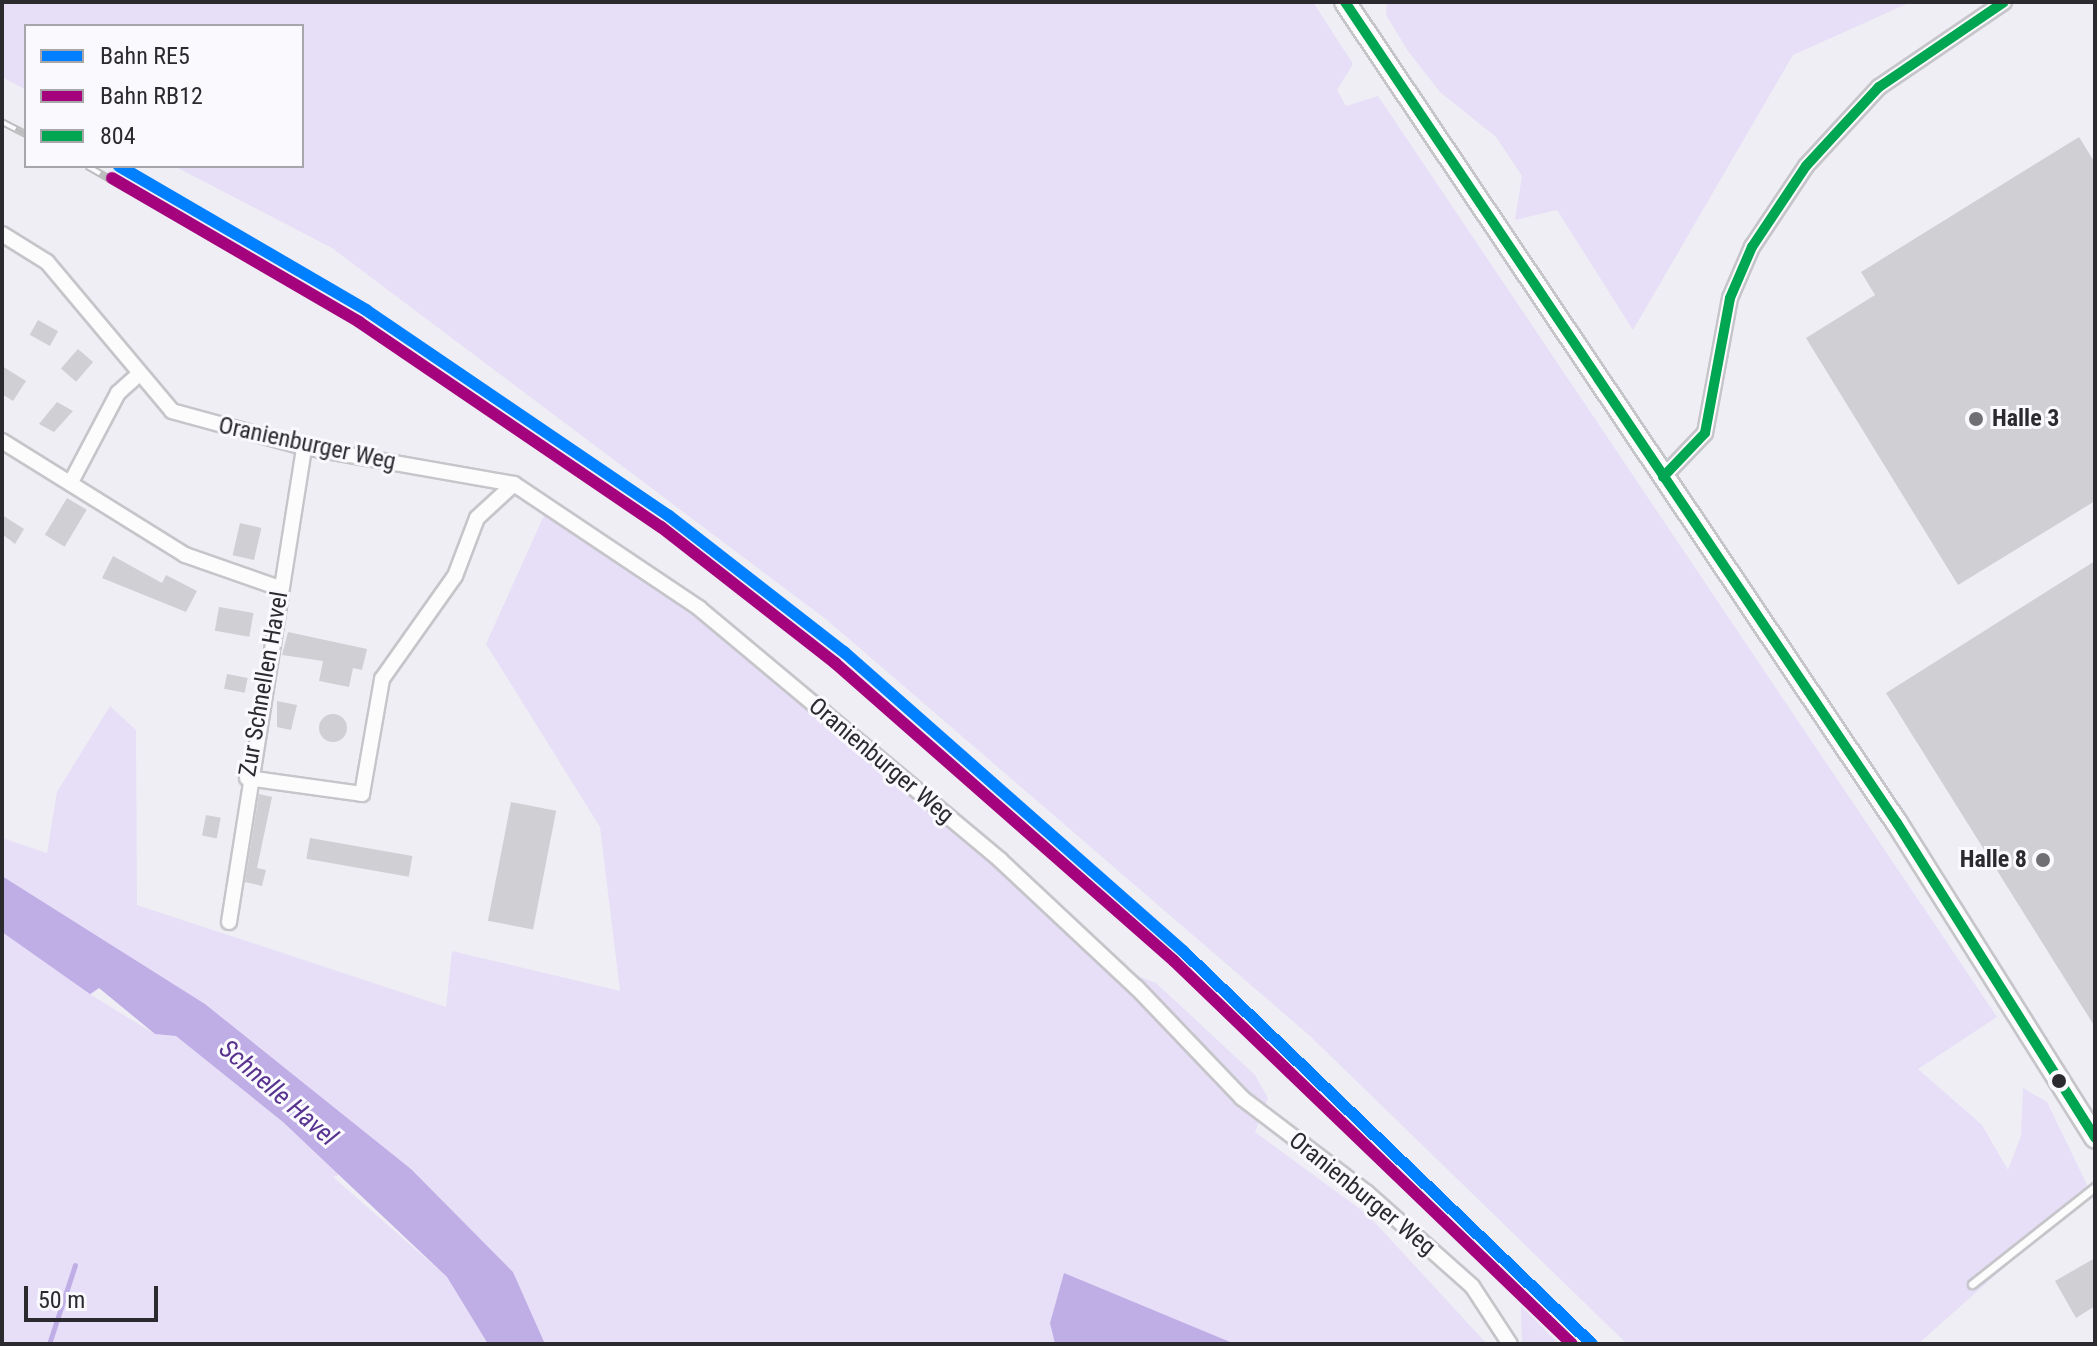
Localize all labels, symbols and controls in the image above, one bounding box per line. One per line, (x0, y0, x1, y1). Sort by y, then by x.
legend (24, 24, 304, 168)
text: Bahn RE5 (100, 42, 190, 70)
text: Bahn RB12 (100, 82, 203, 110)
text: 804 (100, 122, 136, 150)
place label: Halle 3 (1992, 405, 2059, 433)
marker: Halle 3 (1967, 410, 1985, 428)
street label: Oranienburger Weg (216, 411, 398, 477)
street label: Zur Schnellen Havel (234, 589, 294, 779)
street label: Oranienburger Weg (803, 692, 959, 830)
place label: Halle 8 (1960, 846, 2027, 874)
marker: Halle 8 (2034, 851, 2052, 869)
water label: Schnelle Havel (213, 1033, 343, 1153)
unlabelled marker (2051, 1073, 2067, 1089)
street label: Oranienburger Weg (1283, 1126, 1441, 1262)
scale bar (28, 1270, 162, 1320)
text: 50 m (38, 1286, 85, 1314)

